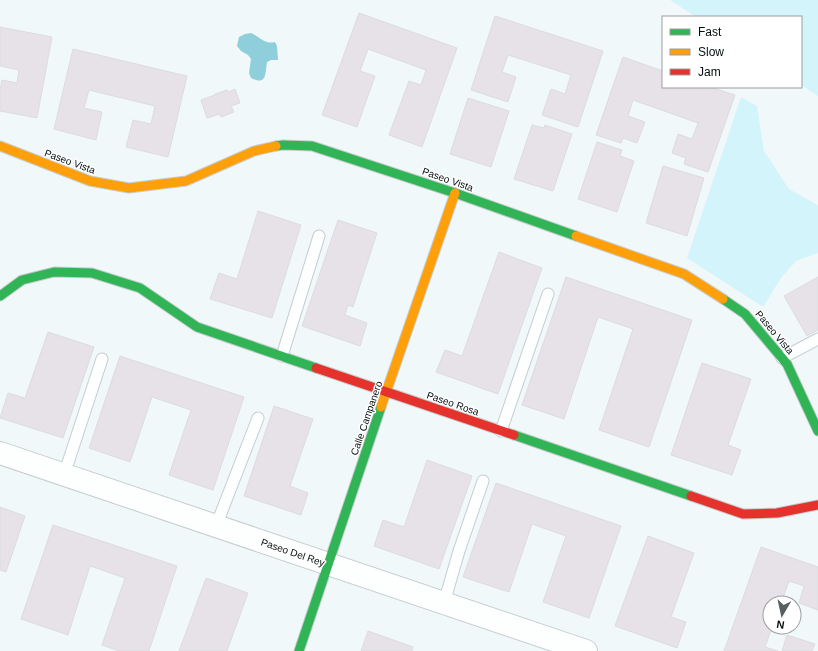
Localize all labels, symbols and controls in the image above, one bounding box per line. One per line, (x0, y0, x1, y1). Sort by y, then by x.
legend (662, 16, 802, 88)
text: Fast (698, 25, 722, 39)
text: Slow (698, 45, 724, 59)
text: Jam (698, 65, 721, 79)
street label: Paseo Vista (43, 147, 97, 176)
street label: Paseo Vista (421, 166, 475, 193)
street label: Paseo Vista (753, 308, 796, 357)
street label: Calle Campanero (349, 379, 384, 457)
street label: Paseo Rosa (425, 389, 481, 418)
street label: Paseo Del Rey (260, 536, 326, 569)
north arrow (762, 595, 802, 635)
text: N (776, 618, 785, 631)

